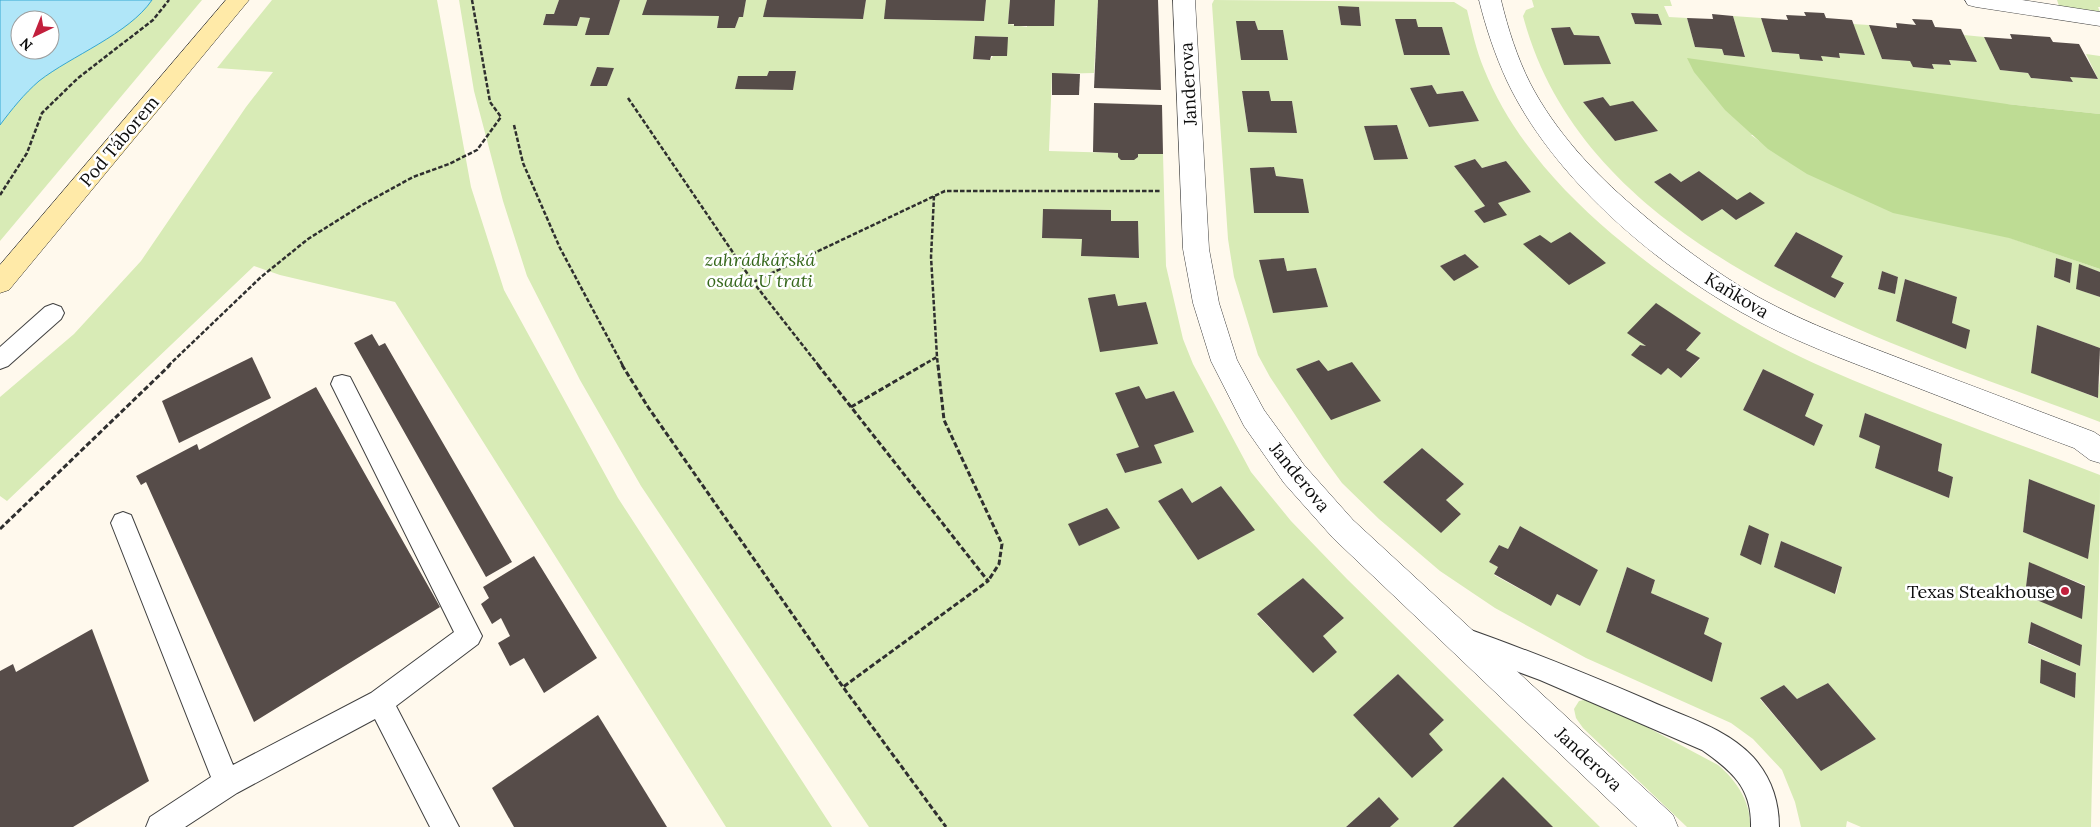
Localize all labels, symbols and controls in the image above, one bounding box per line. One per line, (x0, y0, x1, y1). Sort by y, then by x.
north arrow (10, 10, 60, 60)
text: N (16, 34, 36, 55)
street label: Janderova (1174, 42, 1202, 127)
street label: Pod Táborem (74, 91, 164, 191)
park label: zahrádkářská osada U trati (705, 248, 815, 292)
street label: Kaňkova (1701, 267, 1773, 323)
street label: Janderova (1264, 437, 1335, 517)
place label: Texas Steakhouse (1907, 580, 2055, 603)
marker: Texas Steakhouse (2059, 585, 2071, 597)
street label: Janderova (1550, 721, 1627, 796)

